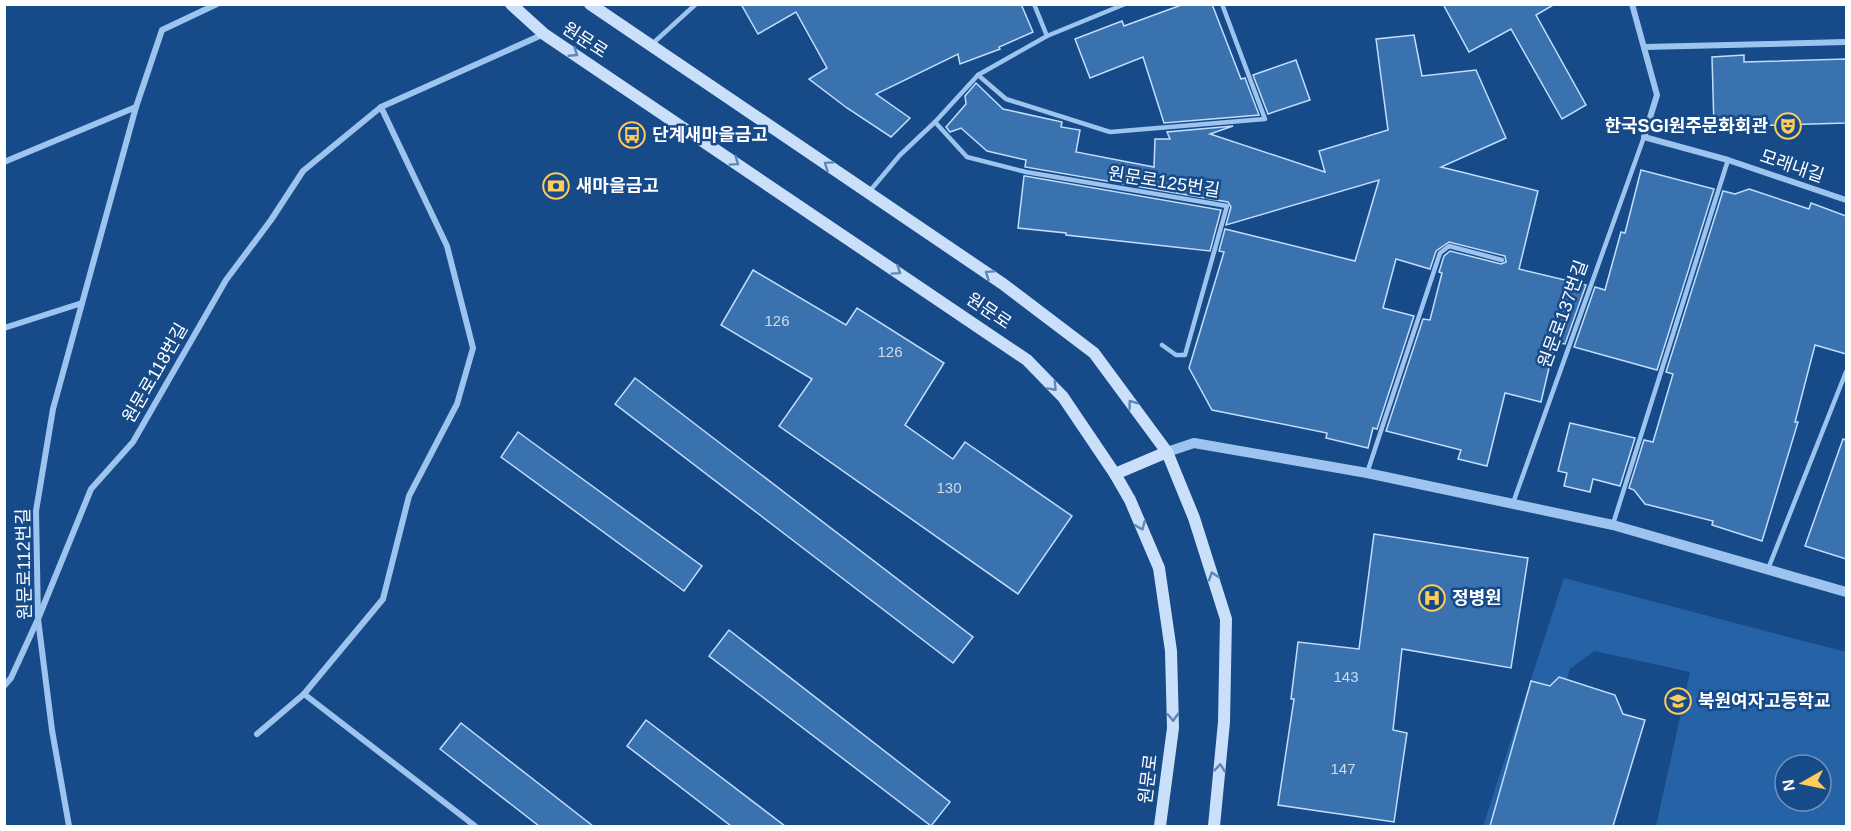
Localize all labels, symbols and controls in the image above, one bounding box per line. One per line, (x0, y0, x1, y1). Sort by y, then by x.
street label: 원문로 (559, 18, 611, 62)
one-way arrow (567, 46, 578, 57)
theatre icon: 한국SGI원주문화회관 (1773, 111, 1803, 141)
place label: 한국SGI원주문화회관 (1605, 116, 1768, 136)
bus stop icon: 단계새마을금고 (617, 120, 647, 150)
place label: 단계새마을금고 (652, 125, 768, 145)
street label: 모래내길 (1757, 146, 1827, 186)
one-way arrow (729, 155, 740, 166)
one-way arrow (824, 161, 835, 172)
street label: 원문로125번길 (1107, 163, 1221, 201)
bank icon: 새마을금고 (541, 171, 571, 201)
place label: 새마을금고 (576, 176, 659, 196)
street label: 원문로137번길 (1534, 258, 1592, 370)
one-way arrow (890, 264, 901, 275)
one-way arrow (985, 270, 996, 281)
street label: 원문로 (963, 289, 1015, 333)
house number: 126 (764, 312, 790, 329)
street label: 원문로118번길 (118, 320, 192, 426)
house number: 126 (877, 343, 903, 360)
one-way arrow (1046, 380, 1057, 391)
one-way arrow (1128, 400, 1139, 411)
house number: 130 (936, 479, 962, 496)
street label: 원문로112번길 (13, 508, 35, 620)
one-way arrow (1134, 520, 1146, 531)
one-way arrow (1207, 571, 1220, 582)
hospital icon: 정병원 (1417, 583, 1447, 613)
place label: 정병원 (1452, 588, 1502, 608)
house number: 143 (1333, 668, 1359, 685)
school or university icon: 북원여자고등학교 (1663, 686, 1693, 716)
place label: 북원여자고등학교 (1698, 691, 1830, 711)
one-way arrow (1167, 712, 1179, 721)
street label: 원문로 (1135, 753, 1161, 805)
north arrow (1773, 753, 1833, 813)
house number: 147 (1330, 760, 1356, 777)
one-way arrow (1213, 764, 1226, 773)
text: N (1779, 778, 1798, 792)

